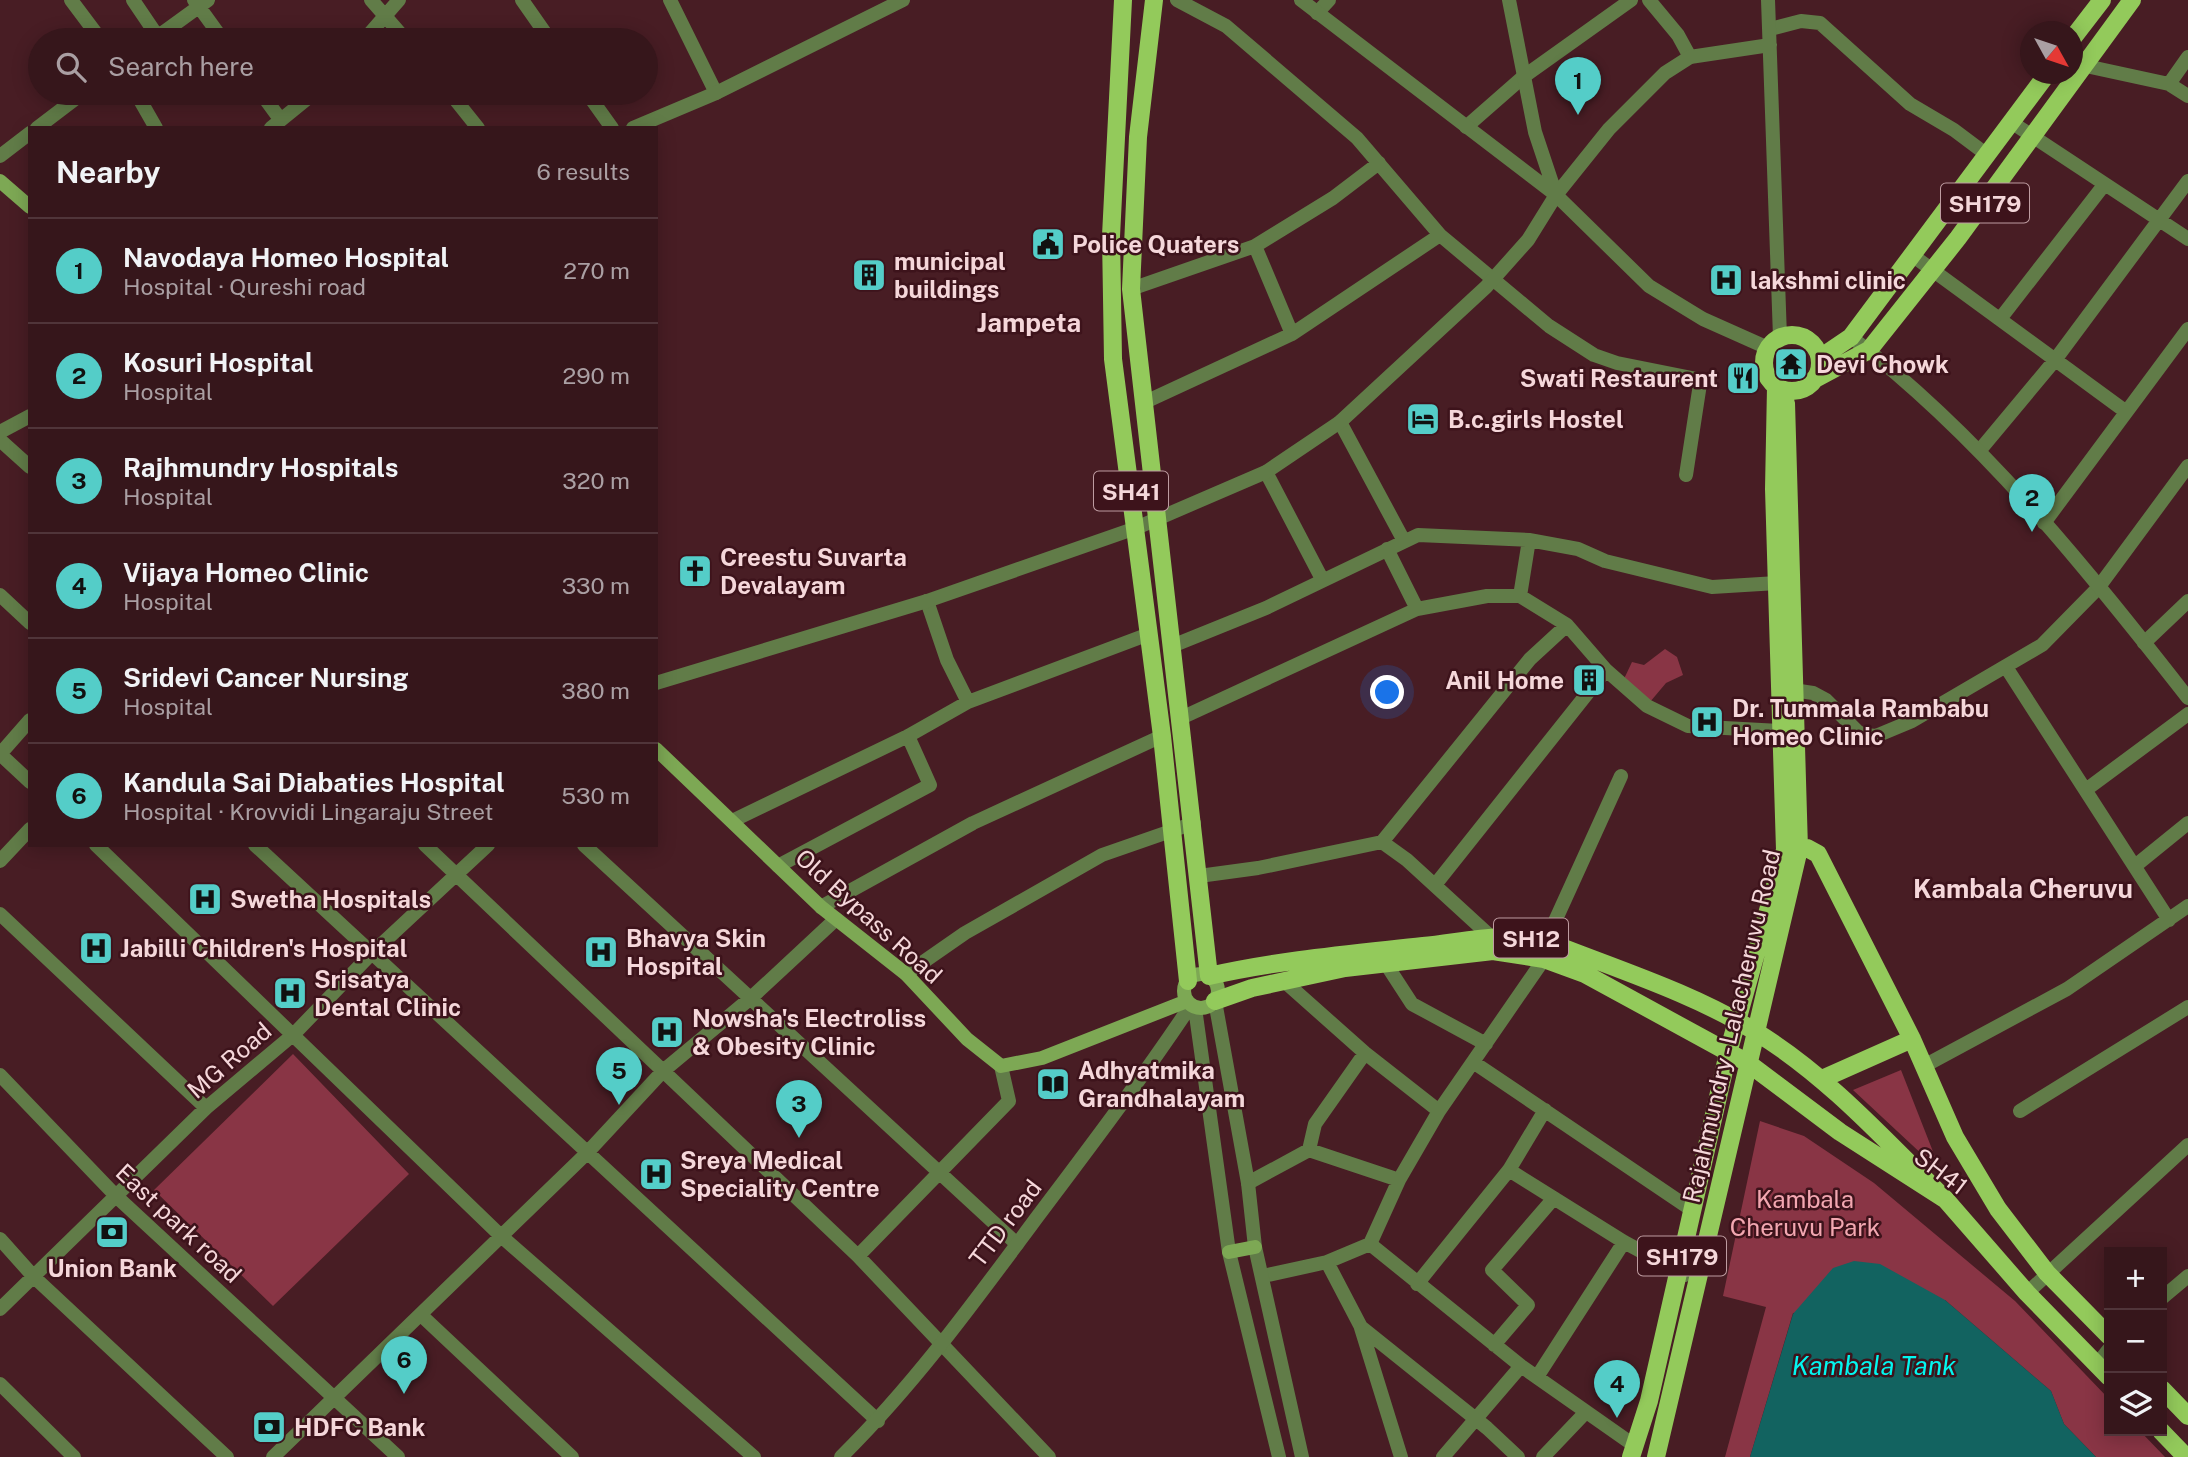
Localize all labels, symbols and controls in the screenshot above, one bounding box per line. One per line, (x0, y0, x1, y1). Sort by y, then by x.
north arrow (2020, 21, 2083, 84)
search box (28, 28, 658, 105)
icon: search (52, 48, 90, 86)
text: Search here (108, 51, 254, 82)
pin: 1 (1555, 57, 1601, 115)
text: Nearby (56, 154, 160, 190)
text: 6 results (537, 158, 630, 185)
road number: SH179 (1941, 184, 2029, 222)
public building icon: Police Quaters (1029, 225, 1067, 263)
place label: Police Quaters (1072, 230, 1239, 258)
text: Navodaya Homeo Hospital (123, 242, 449, 273)
place label: municipal buildings (894, 247, 1006, 303)
building icon: municipal buildings (850, 256, 888, 294)
text: 1 (74, 257, 84, 284)
text: 270 m (563, 257, 630, 284)
hospital icon: lakshmi clinic (1707, 261, 1745, 299)
place label: lakshmi clinic (1750, 266, 1906, 294)
text: Hospital · Qureshi road (123, 273, 366, 300)
district label: Jampeta (977, 307, 1081, 338)
temple icon: Devi Chowk (1772, 345, 1810, 383)
text: Kosuri Hospital (123, 347, 314, 378)
place label: Devi Chowk (1816, 350, 1949, 378)
restaurant icon: Swati Restaurent (1724, 359, 1762, 397)
text: 2 (72, 362, 86, 389)
text: 290 m (563, 362, 630, 389)
place label: Swati Restaurent (1520, 364, 1718, 392)
text: Hospital (123, 378, 213, 405)
hotel icon: B.c.girls Hostel (1404, 400, 1442, 438)
place label: B.c.girls Hostel (1448, 405, 1624, 433)
text: Rajhmundry Hospitals (123, 452, 399, 483)
text: 3 (71, 467, 87, 494)
text: 320 m (562, 467, 630, 494)
road number: SH41 (1094, 471, 1168, 510)
pin: 2 (2009, 474, 2055, 532)
text: Hospital (123, 483, 213, 510)
place label: Creestu Suvarta Devalayam (720, 543, 907, 599)
church icon: Creestu Suvarta Devalayam (676, 552, 714, 590)
text: Vijaya Homeo Clinic (123, 557, 369, 588)
text: 4 (71, 572, 87, 599)
text: 330 m (562, 572, 630, 599)
text: Hospital (123, 588, 213, 615)
building icon: Anil Home (1570, 661, 1608, 699)
text: Sridevi Cancer Nursing (123, 662, 409, 693)
place label: Anil Home (1445, 666, 1564, 694)
your location (1370, 675, 1404, 709)
text: 5 (71, 677, 87, 704)
text: 380 m (561, 677, 630, 704)
text: Hospital (123, 693, 213, 720)
place label: Dr. Tummala Rambabu Homeo Clinic (1732, 694, 1989, 750)
hospital icon: Dr. Tummala Rambabu Homeo Clinic (1688, 703, 1726, 741)
text: Kandula Sai Diabaties Hospital (123, 767, 505, 798)
text: 6 (71, 782, 87, 809)
text: 530 m (561, 782, 630, 809)
text: Hospital · Krovvidi Lingaraju Street (123, 798, 493, 825)
street label: Old Bypass Road (790, 843, 948, 989)
street label: Rajahmundry - Lalacheruvu Road (1677, 847, 1785, 1205)
district label: Kambala Cheruvu (1913, 873, 2133, 904)
hospital icon: Swetha Hospitals (186, 880, 224, 918)
place label: Swetha Hospitals (230, 885, 431, 913)
road number: SH12 (1494, 918, 1568, 958)
place label: Bhavya Skin Hospital (626, 924, 766, 980)
hospital icon: Jabilli Children's Hospital (77, 929, 115, 967)
hospital icon: Bhavya Skin Hospital (582, 933, 620, 971)
place label: Jabilli Children's Hospital (120, 934, 408, 962)
place label: Srisatya Dental Clinic (314, 965, 461, 1021)
hospital icon: Srisatya Dental Clinic (271, 974, 309, 1012)
place label: Nowsha's Electroliss & Obesity Clinic (692, 1004, 926, 1060)
hospital icon: Nowsha's Electroliss & Obesity Clinic (648, 1013, 686, 1051)
street label: MG Road (182, 1016, 276, 1104)
pin: 5 (596, 1047, 642, 1105)
place label: Adhyatmika Grandhalayam (1078, 1056, 1245, 1112)
library icon: Adhyatmika Grandhalayam (1034, 1065, 1072, 1103)
pin: 3 (776, 1080, 822, 1138)
street label: SH41 (1909, 1142, 1973, 1200)
place label: Sreya Medical Speciality Centre (680, 1146, 880, 1202)
hospital icon: Sreya Medical Speciality Centre (637, 1155, 675, 1193)
street label: East park road (110, 1158, 248, 1288)
street label: TTD road (963, 1174, 1047, 1272)
park label: Kambala Cheruvu Park (1730, 1185, 1880, 1241)
bank icon: Union Bank (93, 1213, 131, 1251)
road number: SH179 (1638, 1236, 1726, 1275)
map controls (2104, 1247, 2167, 1436)
button: + (2104, 1247, 2167, 1310)
place label: Union Bank (47, 1254, 177, 1282)
button: − (2104, 1310, 2167, 1373)
pin: 6 (381, 1336, 427, 1394)
water label: Kambala Tank (1792, 1350, 1956, 1381)
pin: 4 (1594, 1360, 1640, 1418)
button: layers (2104, 1373, 2167, 1436)
bank icon: HDFC Bank (250, 1408, 288, 1446)
place label: HDFC Bank (294, 1413, 425, 1441)

